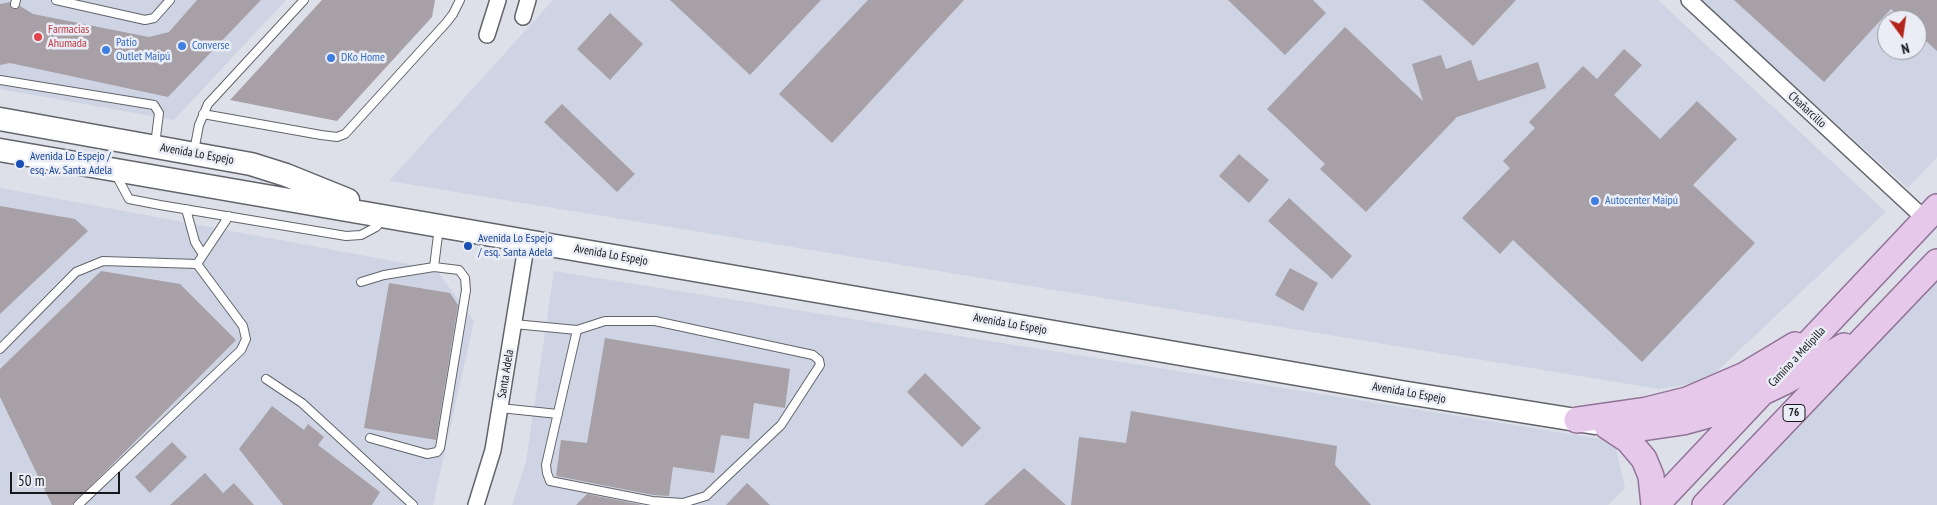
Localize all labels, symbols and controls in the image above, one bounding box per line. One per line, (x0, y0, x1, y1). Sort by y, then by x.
north arrow (1877, 10, 1927, 60)
place label: Farmacias Ahumada (48, 23, 89, 51)
marker: Farmacias Ahumada (32, 31, 44, 43)
place label: Patio Outlet Maipú (116, 36, 170, 64)
place label: Converse (192, 39, 230, 53)
text: N (1900, 39, 1911, 58)
marker: Converse (176, 40, 188, 52)
marker: Patio Outlet Maipú (100, 44, 112, 56)
place label: DKo Home (341, 51, 385, 65)
marker: DKo Home (325, 52, 337, 64)
street label: Chañarcillo (1785, 89, 1829, 131)
street label: Avenida Lo Espejo (159, 140, 235, 168)
place label: Avenida Lo Espejo / esq. Av. Santa Adela (30, 150, 112, 178)
marker: Avenida Lo Espejo / esq. Av. Santa Adela (14, 158, 26, 170)
place label: Autocenter Maipú (1605, 194, 1678, 208)
marker: Autocenter Maipú (1589, 195, 1601, 207)
place label: Avenida Lo Espejo / esq. Santa Adela (478, 232, 553, 260)
marker: Avenida Lo Espejo / esq. Santa Adela (462, 240, 474, 252)
street label: Avenida Lo Espejo (573, 241, 649, 269)
street label: Avenida Lo Espejo (972, 310, 1048, 338)
street label: Camino a Melipilla (1765, 324, 1829, 390)
street label: Santa Adela (495, 349, 517, 399)
street label: Avenida Lo Espejo (1371, 379, 1447, 407)
road number: 76 (1783, 404, 1805, 422)
scale bar (12, 462, 122, 494)
text: 50 m (18, 471, 44, 490)

